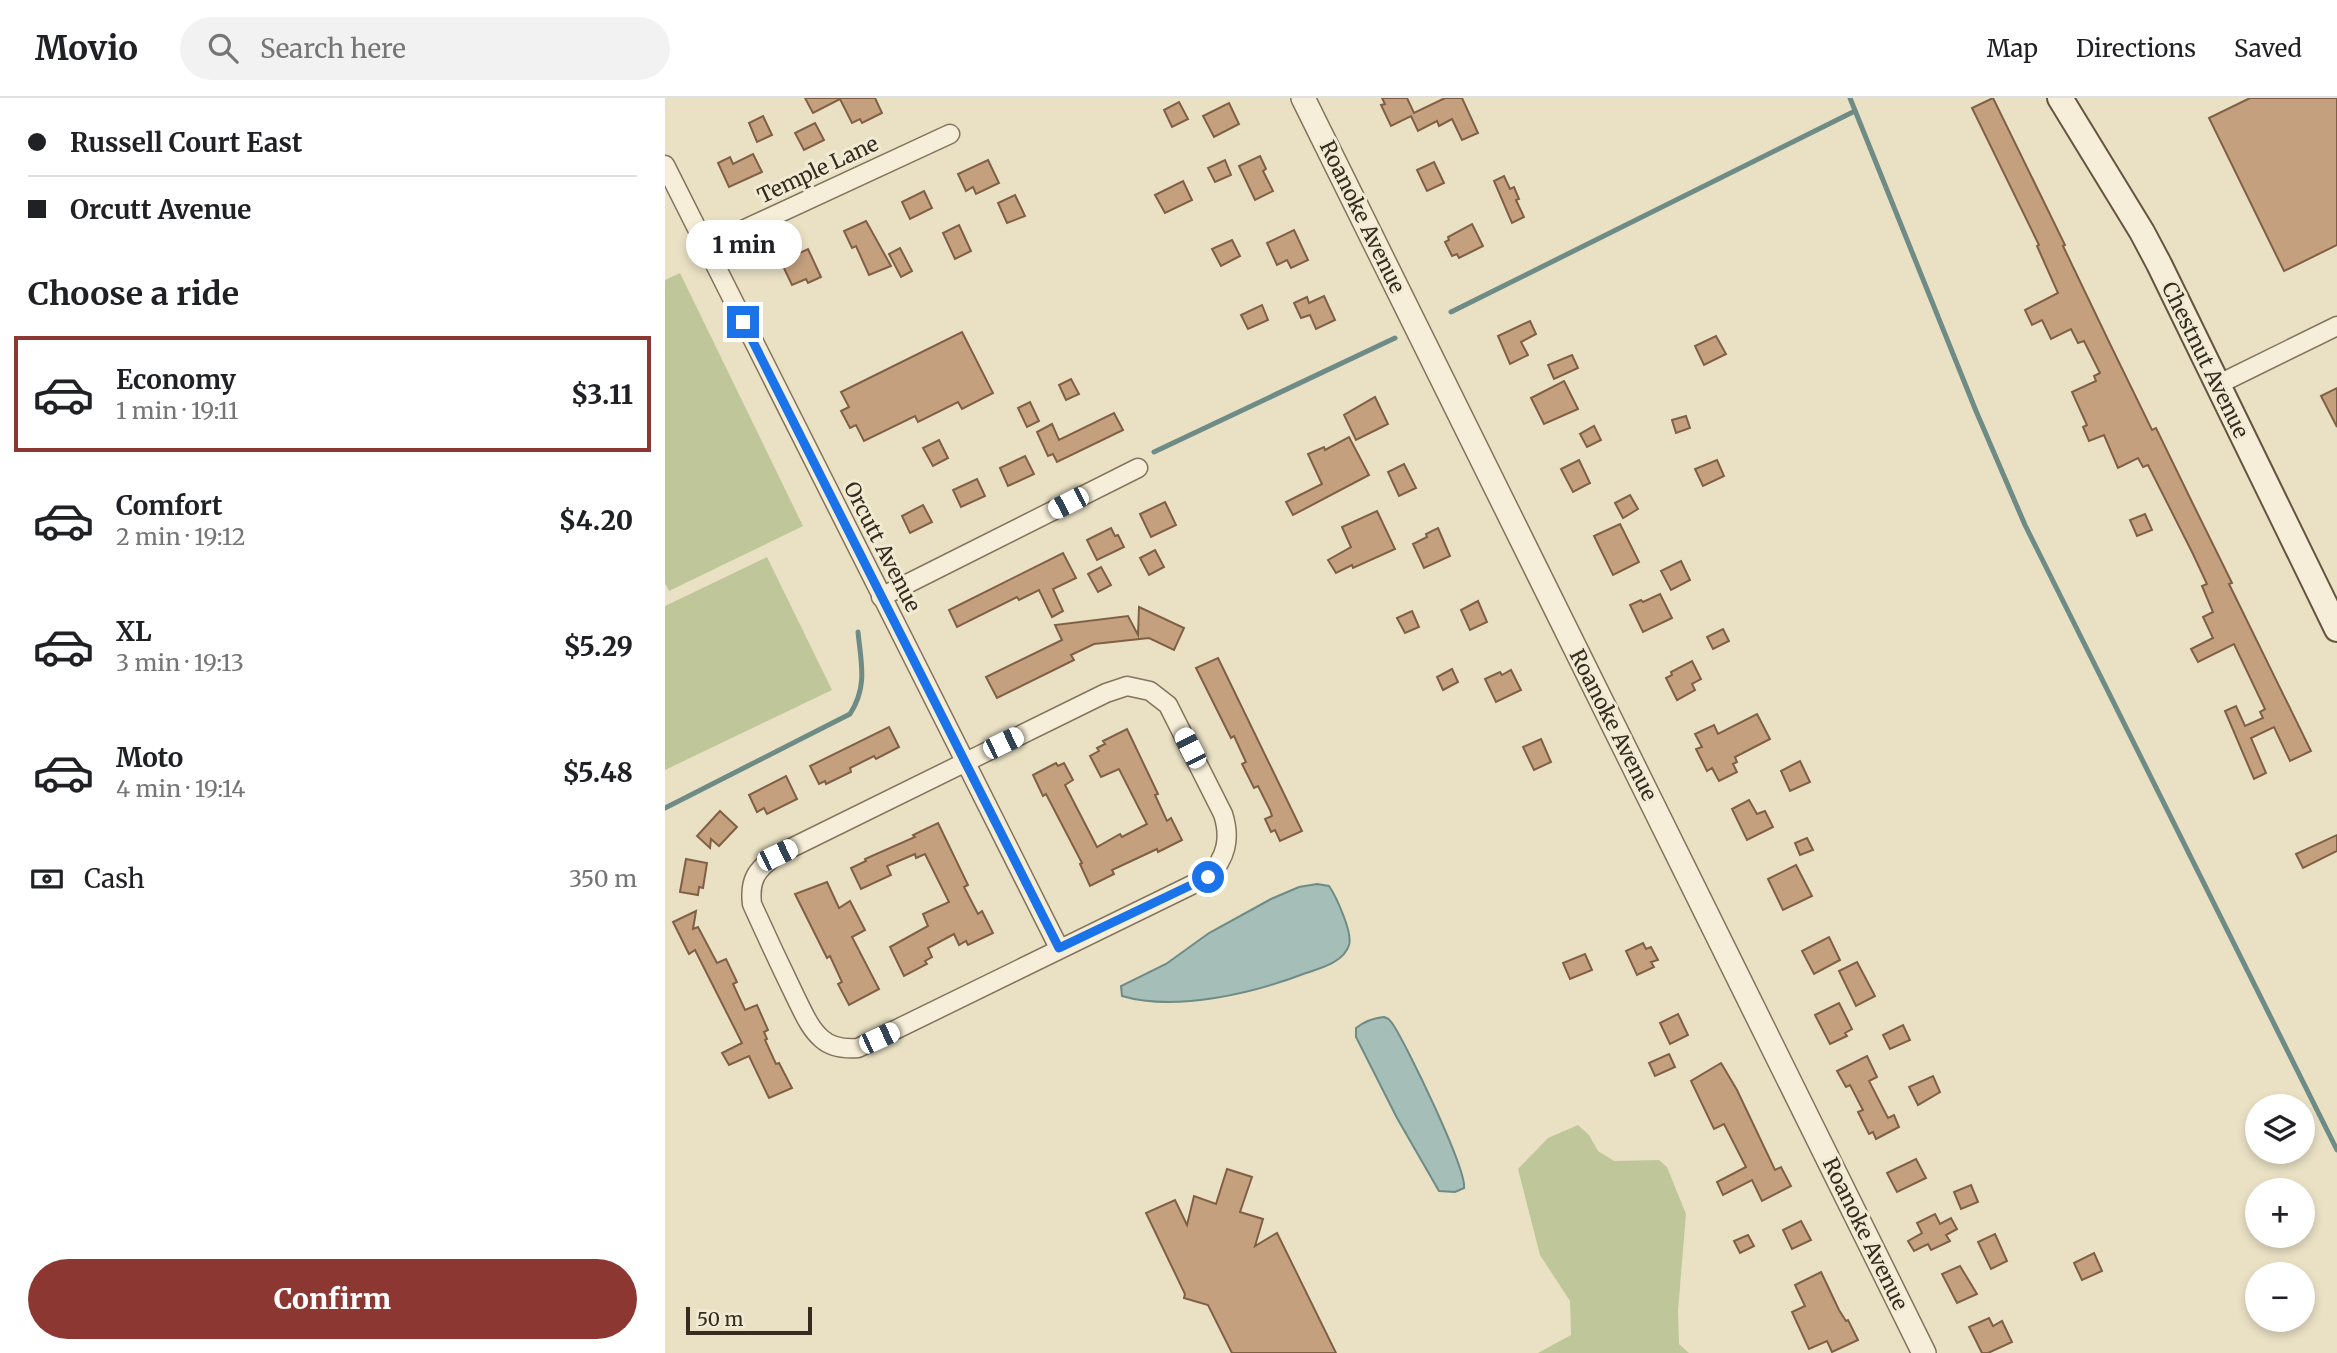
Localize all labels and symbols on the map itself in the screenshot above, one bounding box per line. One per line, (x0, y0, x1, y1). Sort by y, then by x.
street label: Temple Lane (753, 130, 883, 209)
street label: Roanoke Avenue (1314, 136, 1411, 298)
callout: 1 min (685, 220, 801, 270)
street label: Chestnut Avenue (2156, 277, 2255, 442)
route end (727, 306, 759, 338)
street label: Orcutt Avenue (838, 477, 927, 617)
car (1045, 484, 1092, 522)
street label: Roanoke Avenue (1564, 644, 1663, 805)
car (980, 724, 1027, 762)
car (1172, 725, 1209, 771)
car (754, 836, 801, 874)
route start (1192, 861, 1224, 893)
car (856, 1020, 903, 1056)
street label: Roanoke Avenue (1817, 1153, 1914, 1315)
scale bar (686, 1304, 812, 1336)

